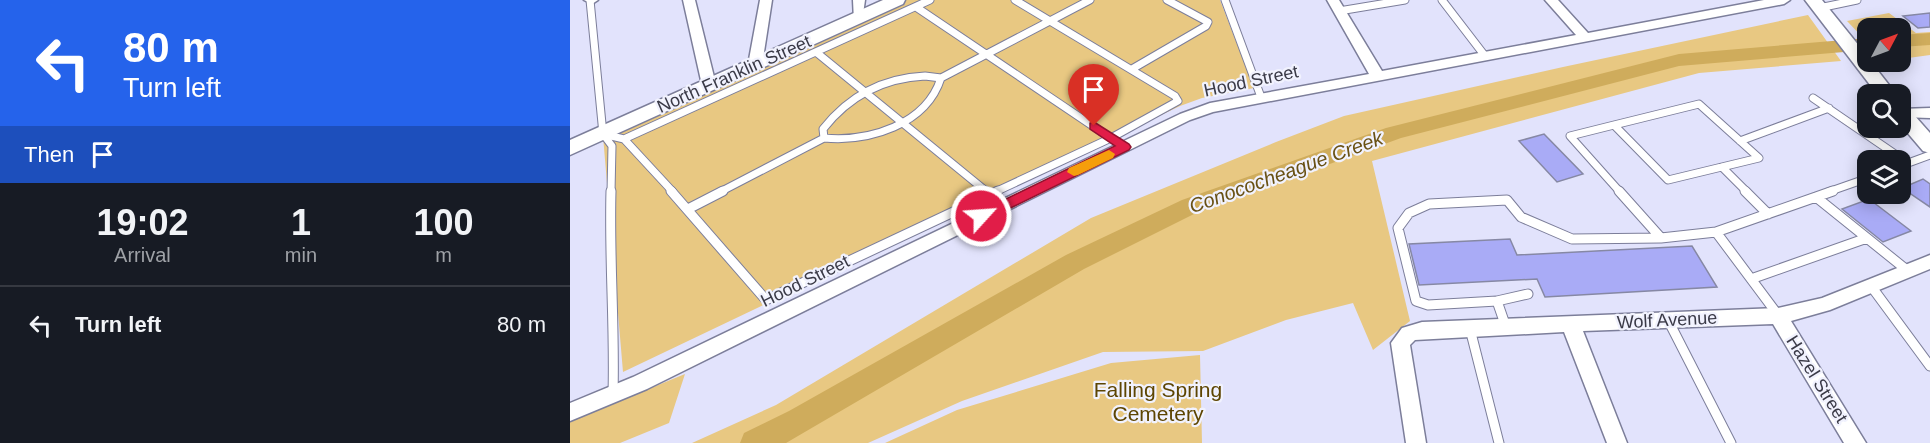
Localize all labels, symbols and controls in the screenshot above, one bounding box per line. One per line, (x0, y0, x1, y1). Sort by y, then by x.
north arrow (1857, 18, 1911, 72)
map controls (1857, 18, 1911, 204)
icon: left (24, 24, 102, 102)
text: 80 m (123, 24, 219, 71)
street label: North Franklin Street (654, 31, 814, 117)
street label: Hood Street (1202, 61, 1300, 101)
pin (1068, 64, 1119, 126)
text: Turn left (123, 73, 221, 103)
icon: arrive (1077, 73, 1110, 106)
button: search (1857, 84, 1911, 138)
water label: Conococheague Creek (1186, 126, 1387, 217)
icon: arrive (86, 138, 119, 171)
text: Then (24, 142, 74, 167)
button: layers (1857, 150, 1911, 204)
position arrow (949, 184, 1013, 248)
text: 19:02 (96, 202, 188, 243)
text: 1 (291, 202, 311, 243)
text: 100 (413, 202, 474, 243)
text: Arrival (114, 244, 171, 266)
text: min (285, 244, 317, 266)
text: m (435, 244, 452, 266)
street label: Hood Street (757, 251, 853, 311)
street label: Wolf Avenue (1616, 307, 1718, 333)
icon: left (24, 309, 57, 342)
text: Turn left (75, 312, 161, 337)
text: 80 m (497, 312, 546, 337)
street label: Hazel Street (1782, 332, 1852, 426)
park label: Falling Spring Cemetery (1094, 378, 1222, 425)

